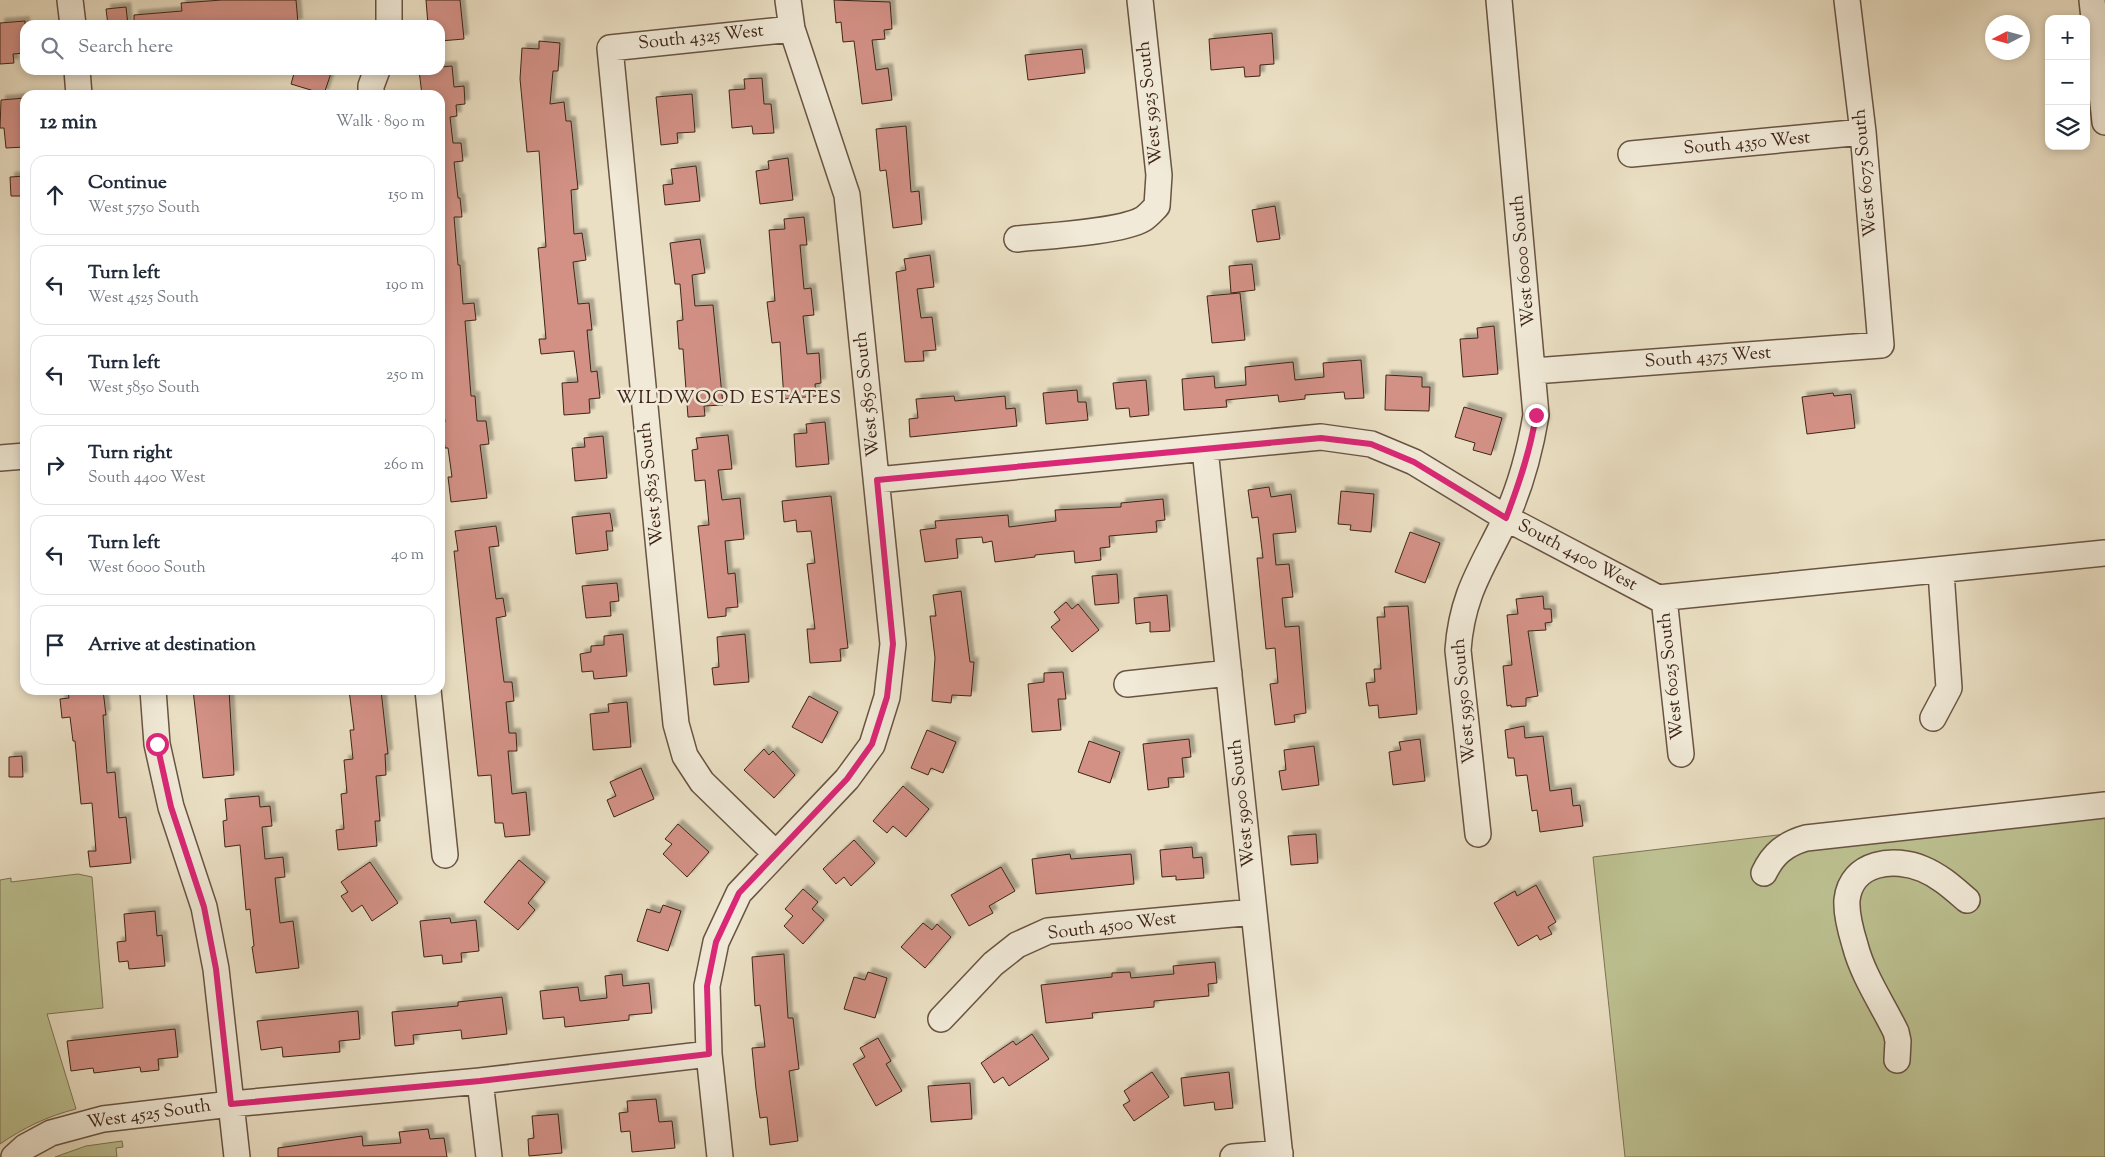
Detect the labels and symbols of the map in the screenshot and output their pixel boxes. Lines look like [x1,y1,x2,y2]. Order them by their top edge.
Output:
north arrow [1985,15,2030,60]
street label: South 4325 West [637,18,765,58]
street label: West 5925 South [1132,39,1170,166]
street label: West 6075 South [1847,107,1885,238]
street label: South 4350 West [1682,126,1812,162]
street label: West 6000 South [1505,193,1543,328]
street label: West 5850 South [848,330,888,458]
street label: South 4375 West [1644,341,1772,375]
district label: WILDWOOD ESTATES [616,385,842,412]
route end [1525,404,1548,427]
street label: West 5825 South [633,420,671,547]
street label: South 4400 West [1513,513,1641,599]
street label: West 6025 South [1652,611,1692,741]
street label: West 5950 South [1447,637,1483,765]
route start [146,733,169,756]
street label: West 5900 South [1223,737,1263,869]
street label: South 4500 West [1046,906,1178,948]
street label: West 4525 South [85,1093,213,1137]

